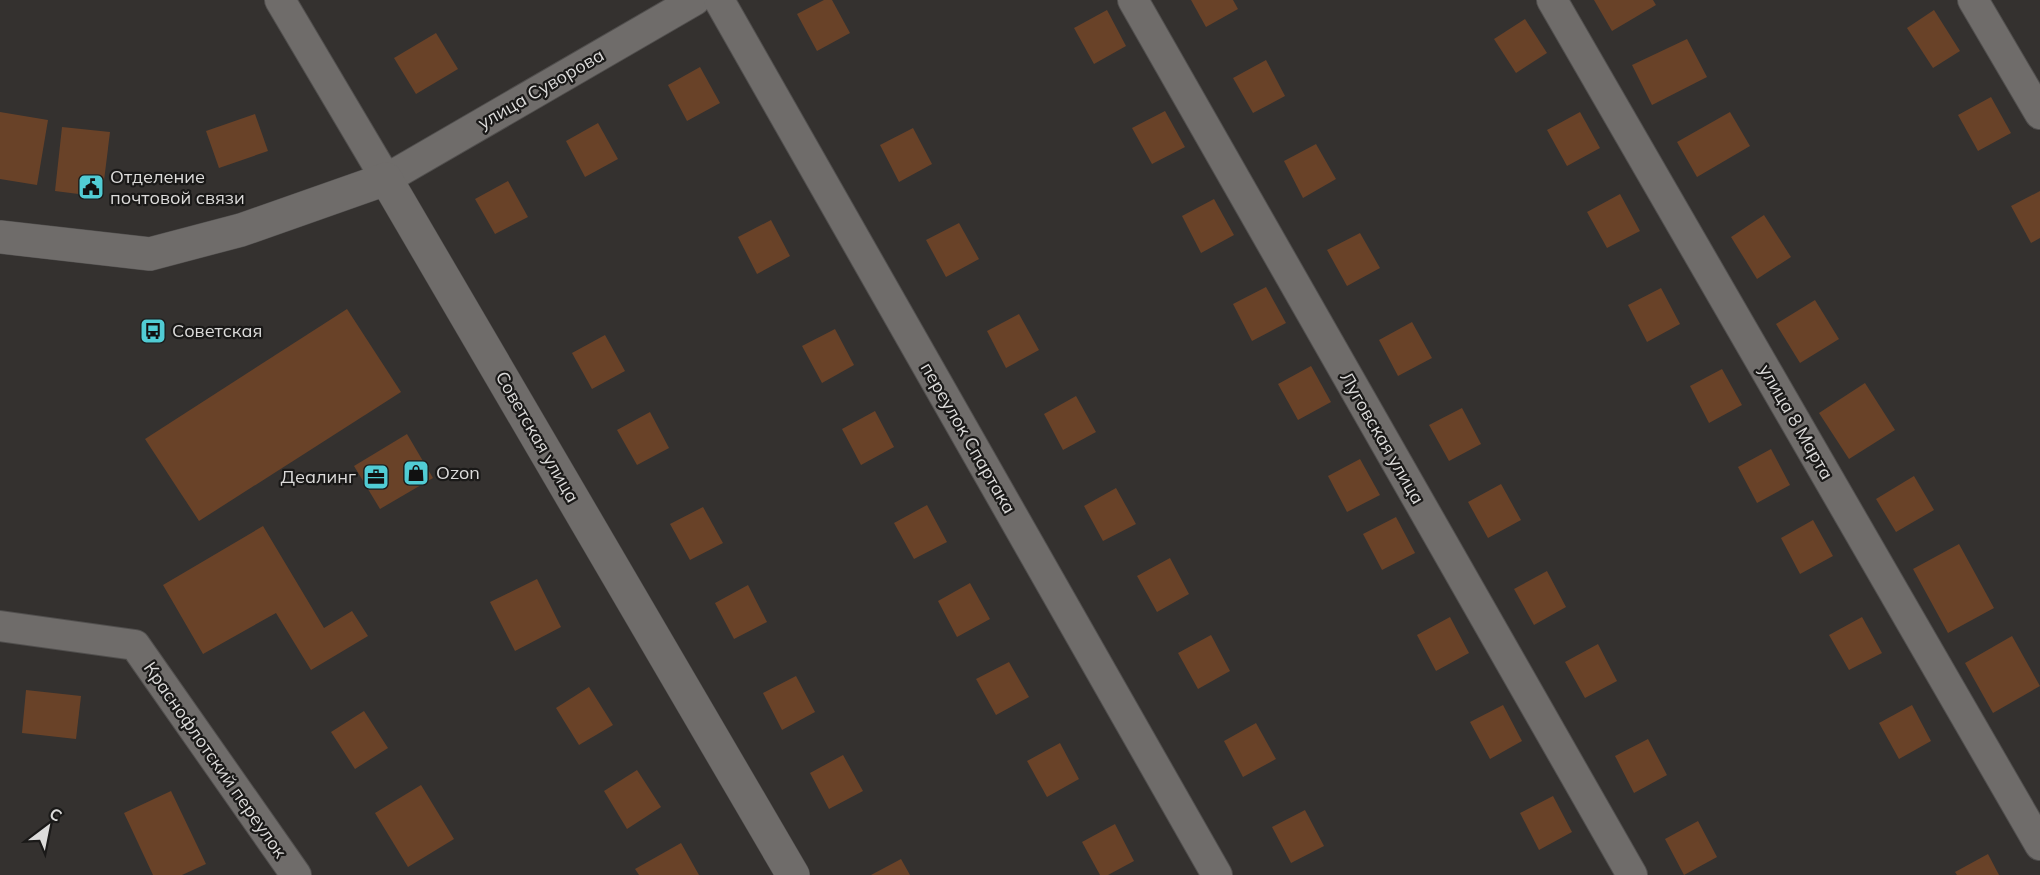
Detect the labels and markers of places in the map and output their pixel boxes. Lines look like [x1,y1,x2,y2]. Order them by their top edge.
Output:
place label: Отделение почтовой связи [110,165,245,209]
public building icon: Отделение почтовой связи [76,172,106,202]
bus stop icon: Советская [138,316,168,346]
place label: Советская [172,319,262,342]
shop icon: Ozon [401,458,431,488]
place label: Ozon [436,461,480,484]
office icon: Деалинг [361,462,391,492]
place label: Деалинг [281,465,356,488]

